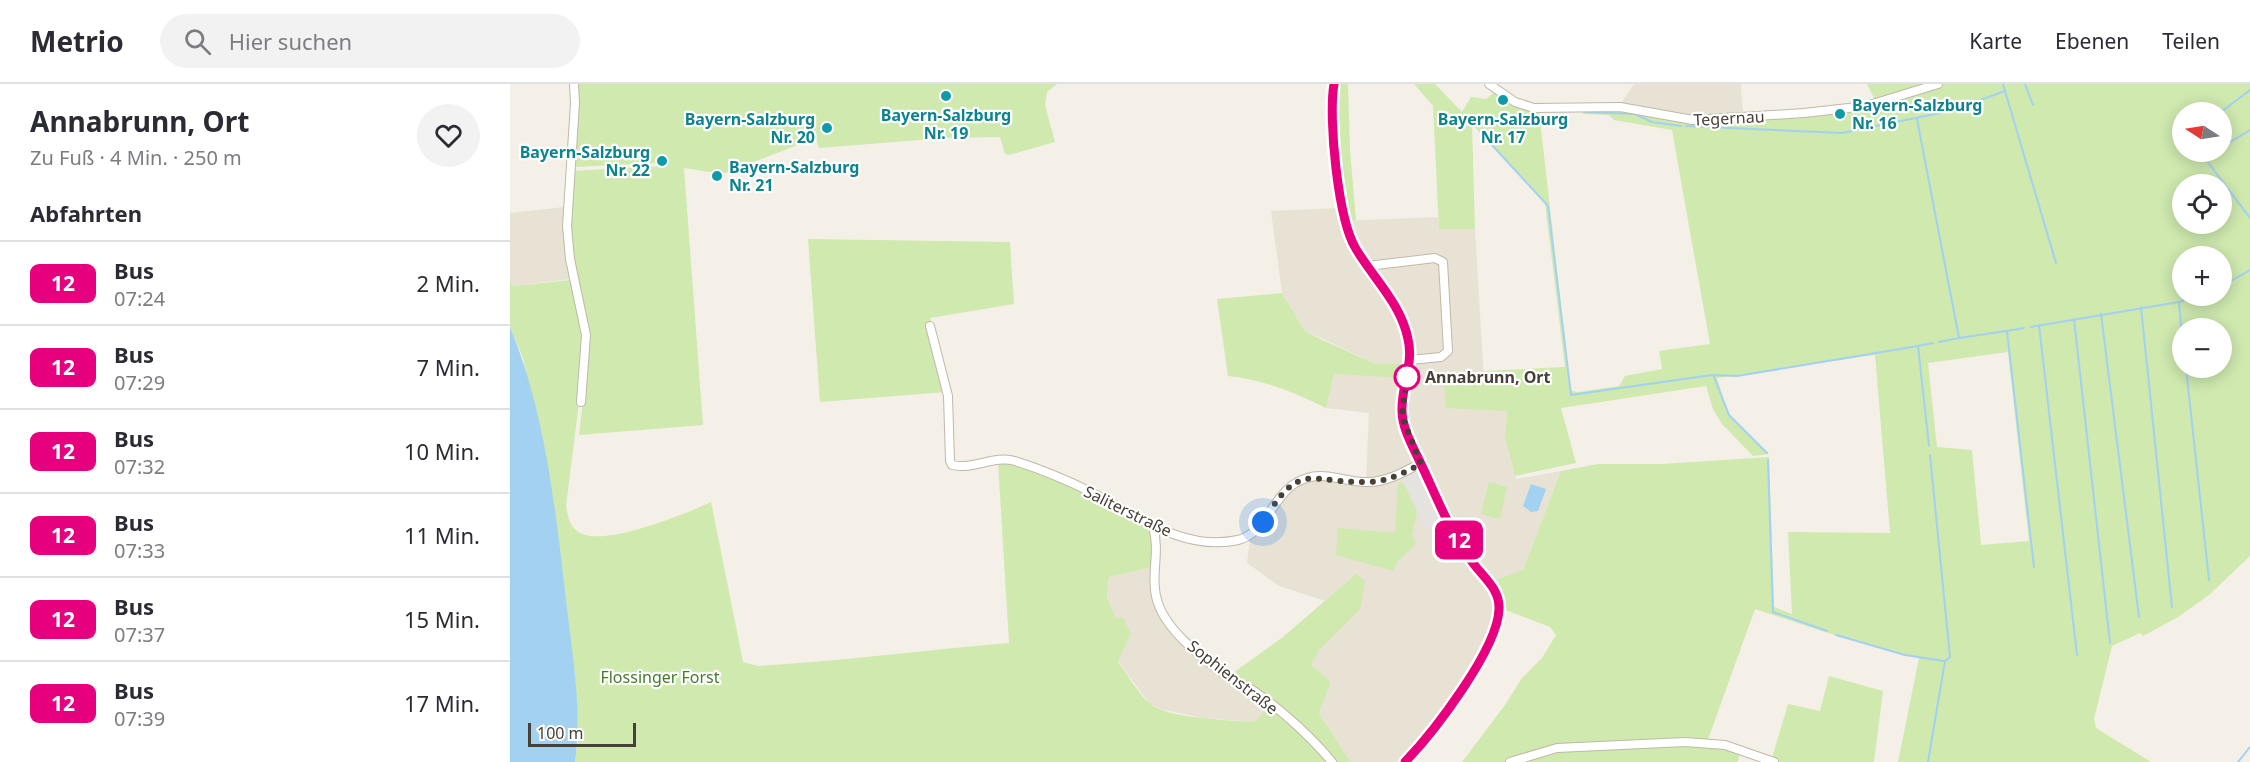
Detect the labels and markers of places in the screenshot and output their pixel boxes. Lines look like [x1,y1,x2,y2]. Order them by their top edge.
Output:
marker: Bayern-Salzburg Nr. 19 [939,89,953,103]
marker: Bayern-Salzburg Nr. 17 [1496,93,1510,107]
place label: Bayern-Salzburg Nr. 16 [1852,94,1982,134]
place label: Bayern-Salzburg Nr. 19 [881,104,1011,144]
marker: Bayern-Salzburg Nr. 16 [1833,107,1847,121]
place label: Bayern-Salzburg Nr. 20 [685,108,815,148]
place label: Bayern-Salzburg Nr. 17 [1438,108,1568,148]
marker: Bayern-Salzburg Nr. 20 [820,121,834,135]
place label: Bayern-Salzburg Nr. 22 [520,141,650,181]
marker: Bayern-Salzburg Nr. 22 [655,154,669,168]
place label: Bayern-Salzburg Nr. 21 [729,156,859,196]
marker: Bayern-Salzburg Nr. 21 [710,169,724,183]
marker: Annabrunn, Ort [1394,364,1420,390]
place label: Annabrunn, Ort [1425,366,1550,388]

